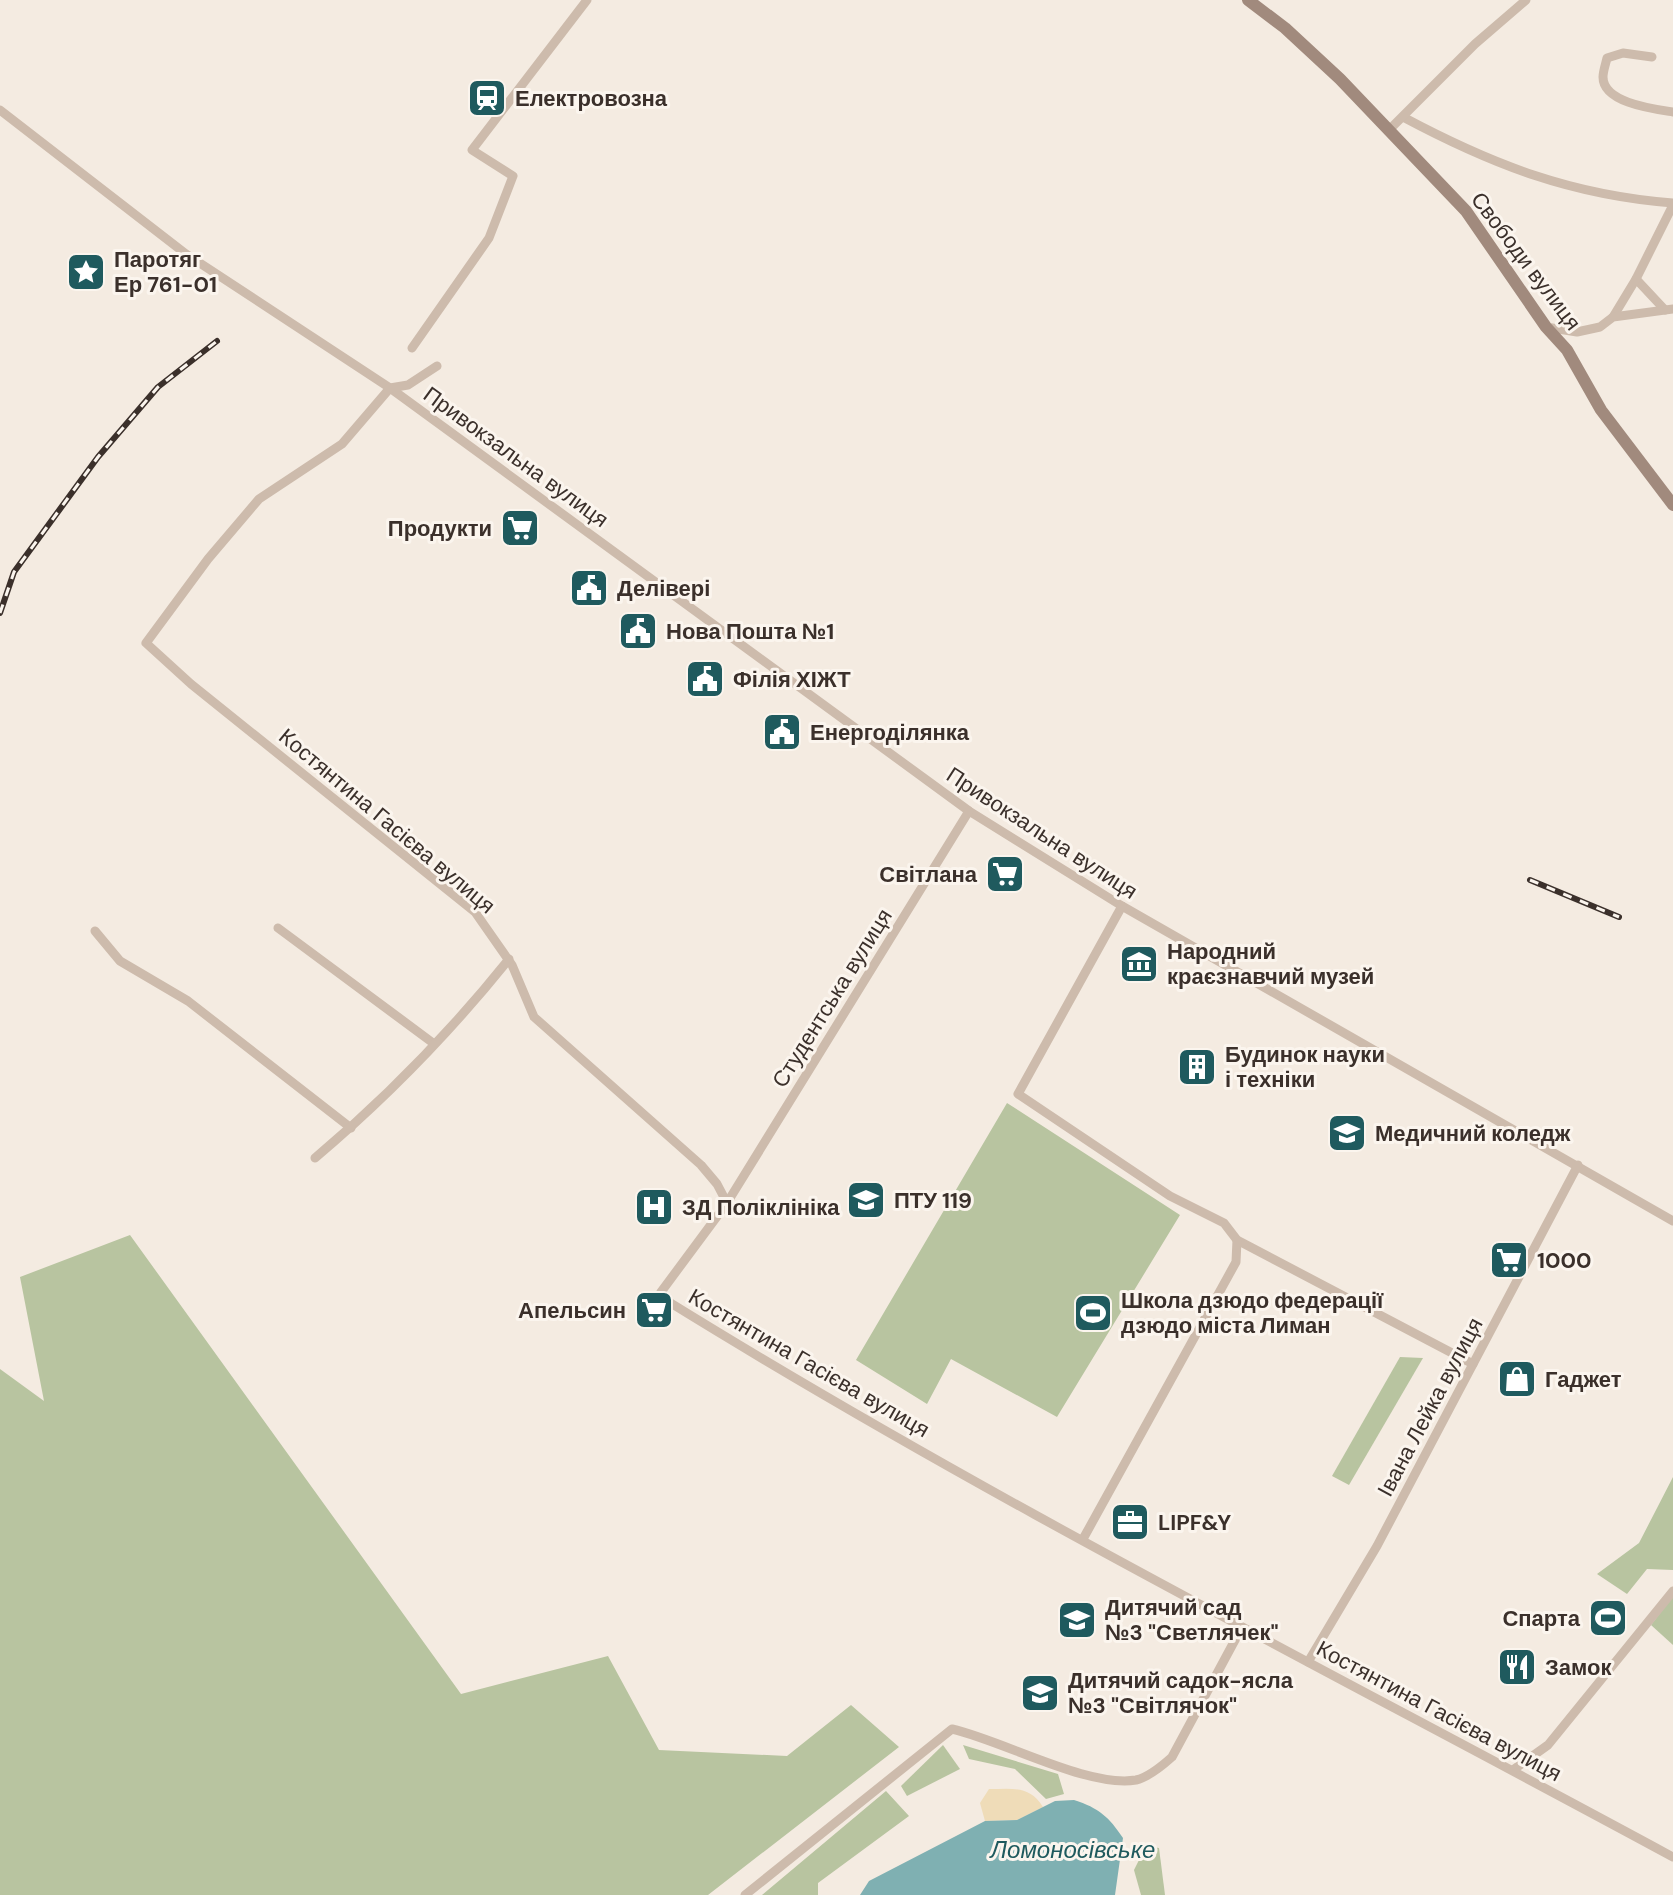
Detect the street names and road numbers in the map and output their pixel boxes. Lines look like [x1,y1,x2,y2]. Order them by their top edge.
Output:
street label: Свободи вулиця [1464,186,1588,336]
street label: Привокзальна вулиця [418,380,614,534]
street label: Костянтина Гасієва вулиця [273,722,501,920]
street label: Привокзальна вулиця [941,760,1143,906]
street label: Студентська вулиця [765,903,899,1093]
street label: Костянтина Гасієва вулиця [683,1282,935,1444]
street label: Івана Лейка вулиця [1371,1313,1489,1501]
street label: Костянтина Гасієва вулиця [1311,1634,1567,1788]

